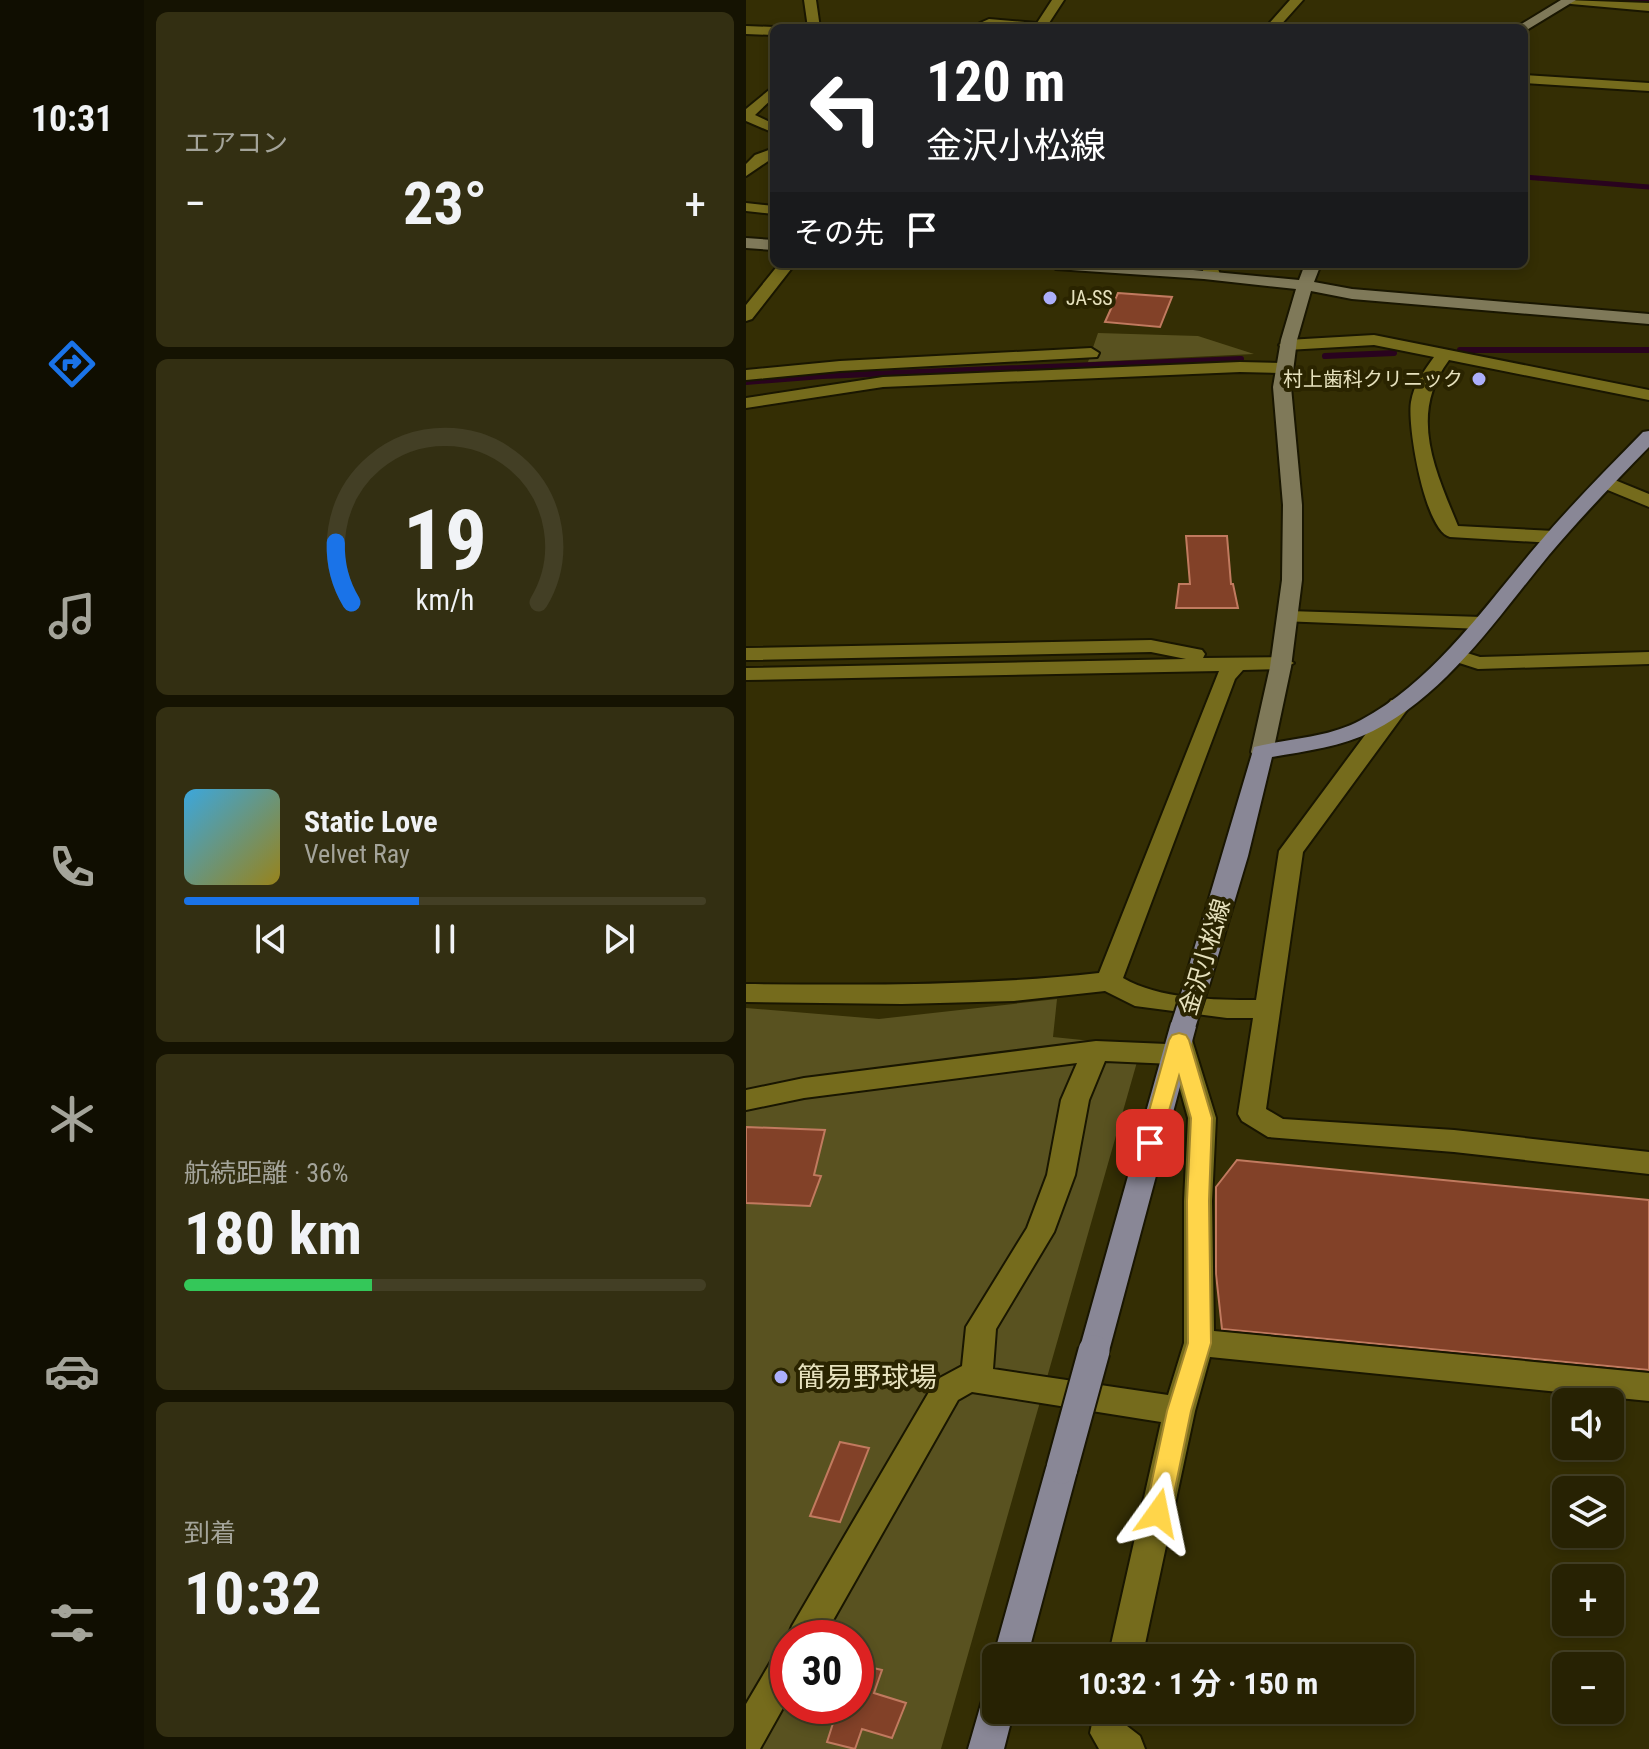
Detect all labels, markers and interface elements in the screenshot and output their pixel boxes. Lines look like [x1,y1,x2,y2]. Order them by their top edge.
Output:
text: 120 m [926,49,1065,115]
icon: left [794,56,898,160]
text: 10:31 [31,98,113,140]
text: 金沢小松線 [926,125,1106,167]
text: エアコン [184,128,288,158]
text: 23° [403,168,487,239]
text: − [184,178,206,230]
text: + [684,178,706,230]
icon: arrive [900,208,944,252]
text: その先 [794,215,884,250]
place label: JA-SS [1066,286,1113,310]
marker: JA-SS [1041,289,1059,307]
icon: directions [44,336,100,392]
place label: 村上歯科クリニック [1283,367,1463,391]
marker: 村上歯科クリニック [1470,370,1488,388]
text: 19 [403,492,487,589]
text: km/h [416,583,474,617]
icon: music [44,588,100,644]
text: Static Love [304,804,438,839]
icon: phone [44,839,100,895]
text: Velvet Ray [304,839,410,869]
street label: 金沢小松線 [1174,896,1236,1018]
icon: previous [249,917,293,961]
icon: pause [423,917,467,961]
icon: next [597,917,641,961]
icon: climate [44,1091,100,1147]
pin [1116,1109,1184,1177]
icon: arrive [1128,1121,1172,1165]
text: 航続距離 · 36% [184,1158,348,1188]
text: 180 km [184,1198,362,1269]
icon: car [44,1343,100,1399]
place label: 簡易野球場 [797,1361,937,1394]
marker: 簡易野球場 [772,1368,790,1386]
map controls [1552,1388,1624,1724]
button: sound [1552,1388,1624,1460]
position arrow [1116,1471,1200,1555]
button: layers [1552,1476,1624,1548]
text: 到着 [184,1518,236,1548]
text: 10:32 [184,1558,322,1629]
button: + [1552,1564,1624,1636]
icon: filters [44,1595,100,1651]
speed limit sign: 30 [770,1620,874,1724]
button: − [1552,1652,1624,1724]
text: 10:32 · 1 分 · 150 m [1078,1666,1318,1701]

